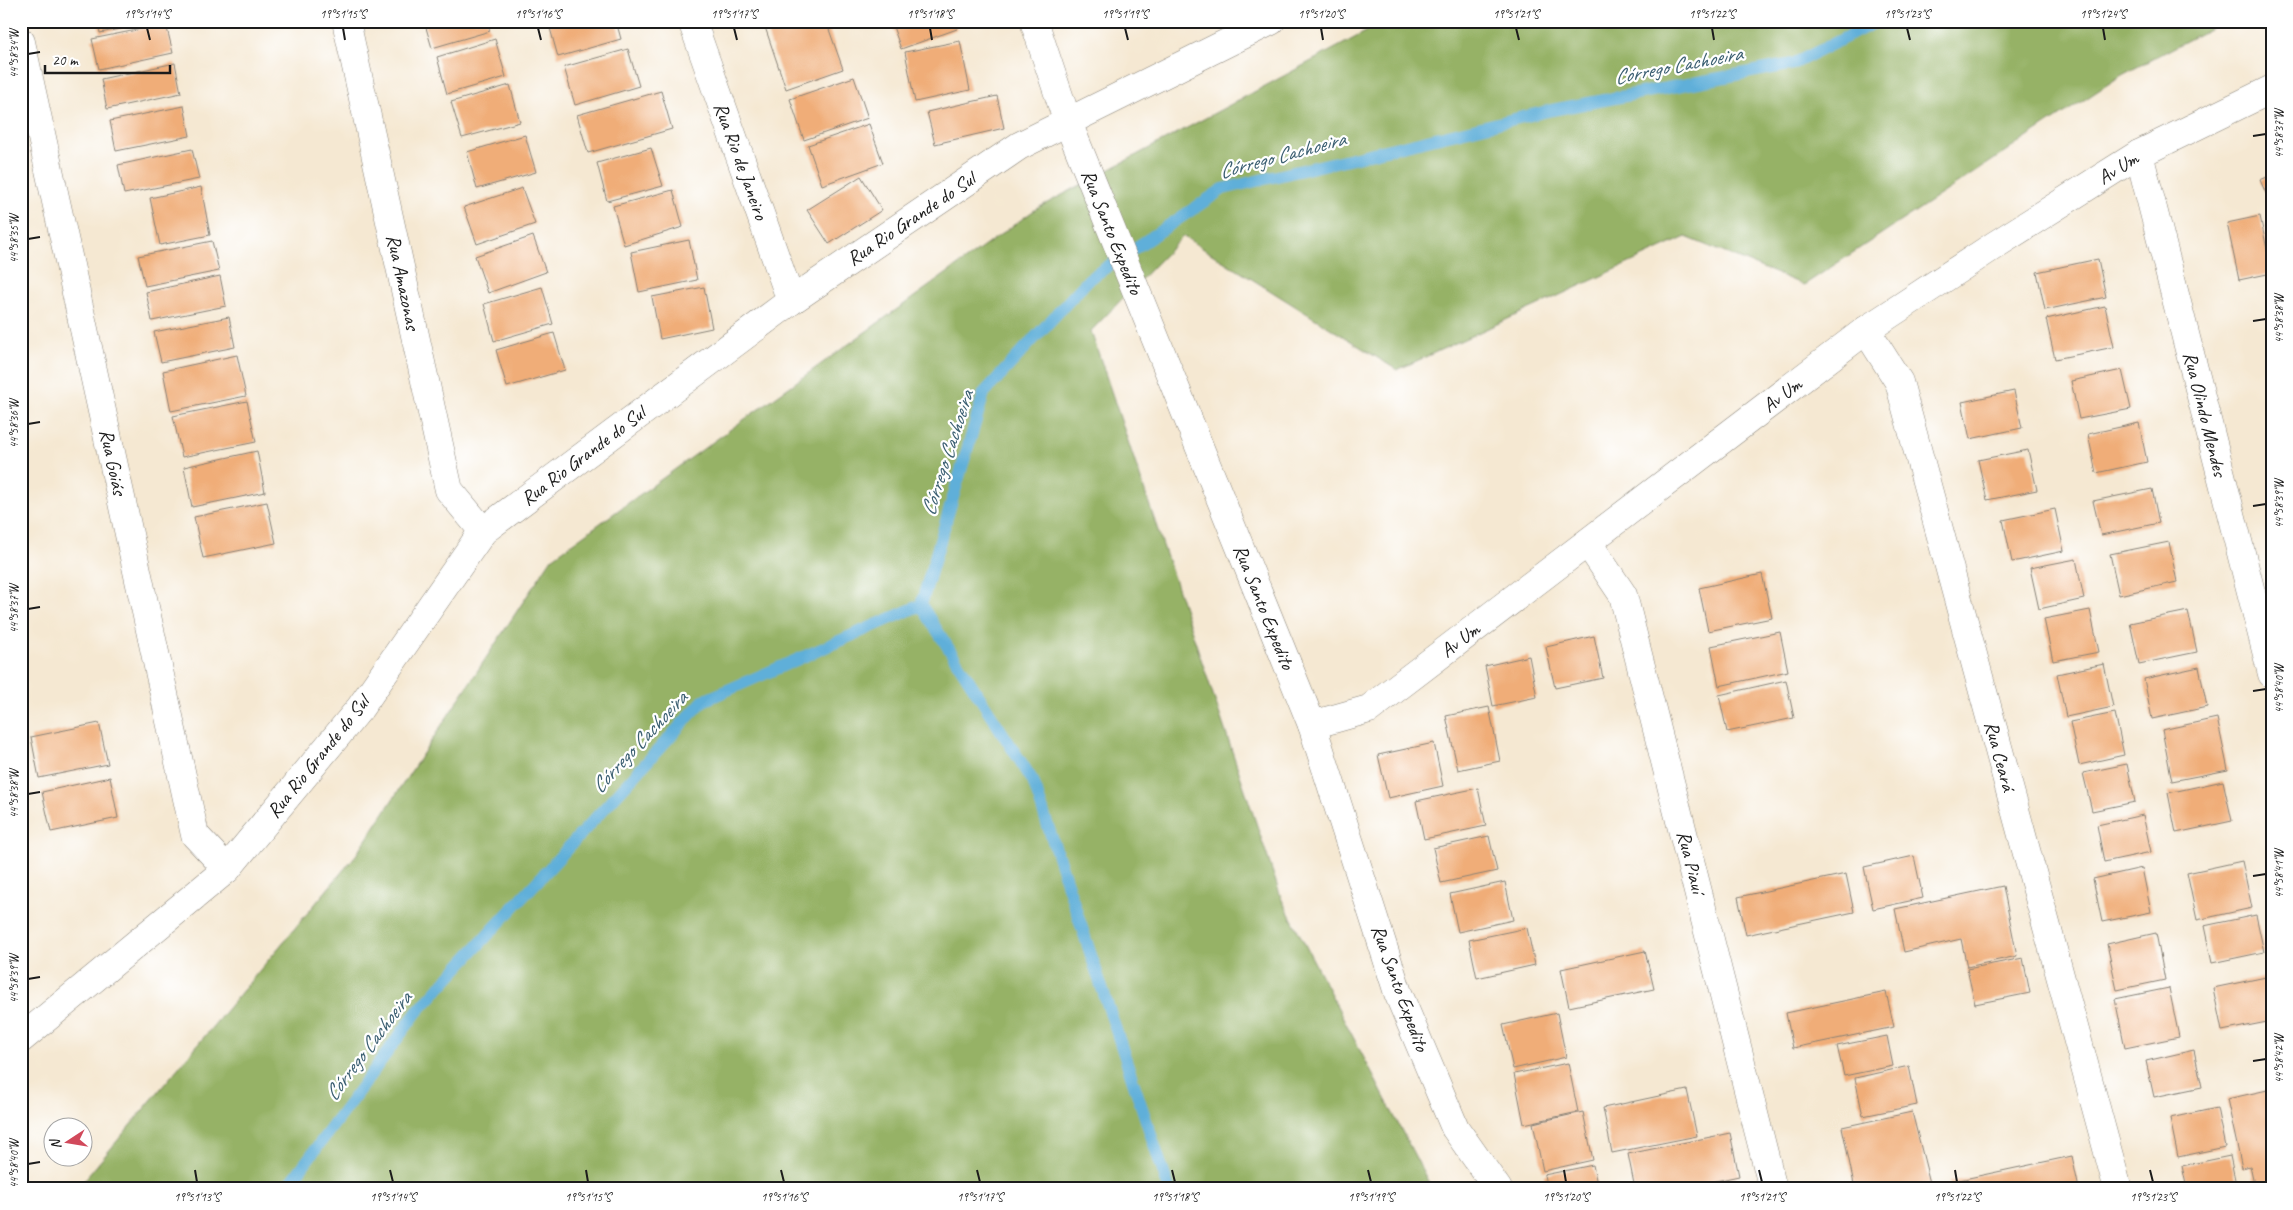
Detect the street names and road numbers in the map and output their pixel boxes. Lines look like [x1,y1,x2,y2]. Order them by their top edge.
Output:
street label: Rua Rio de Janeiro [708,99,774,224]
street label: Av Um [2093,145,2144,190]
street label: Rua Rio Grande do Sul [842,165,983,271]
street label: Rua Santo Expedito [1076,166,1149,299]
street label: Rua Amazonas [381,232,426,334]
street label: Rua Olindo Mendes [2177,349,2233,481]
street label: Av Um [1757,371,1808,418]
street label: Rua Rio Grande do Sul [516,399,653,511]
street label: Rua Goiás [94,427,133,499]
street label: Rua Santo Expedito [1228,541,1301,674]
street label: Av Um [1435,616,1486,663]
street label: Rua Rio Grande do Sul [261,688,377,823]
street label: Rua Ceará [1979,718,2022,796]
street label: Rua Piauí [1671,828,1712,900]
street label: Rua Santo Expedito [1366,921,1435,1055]

